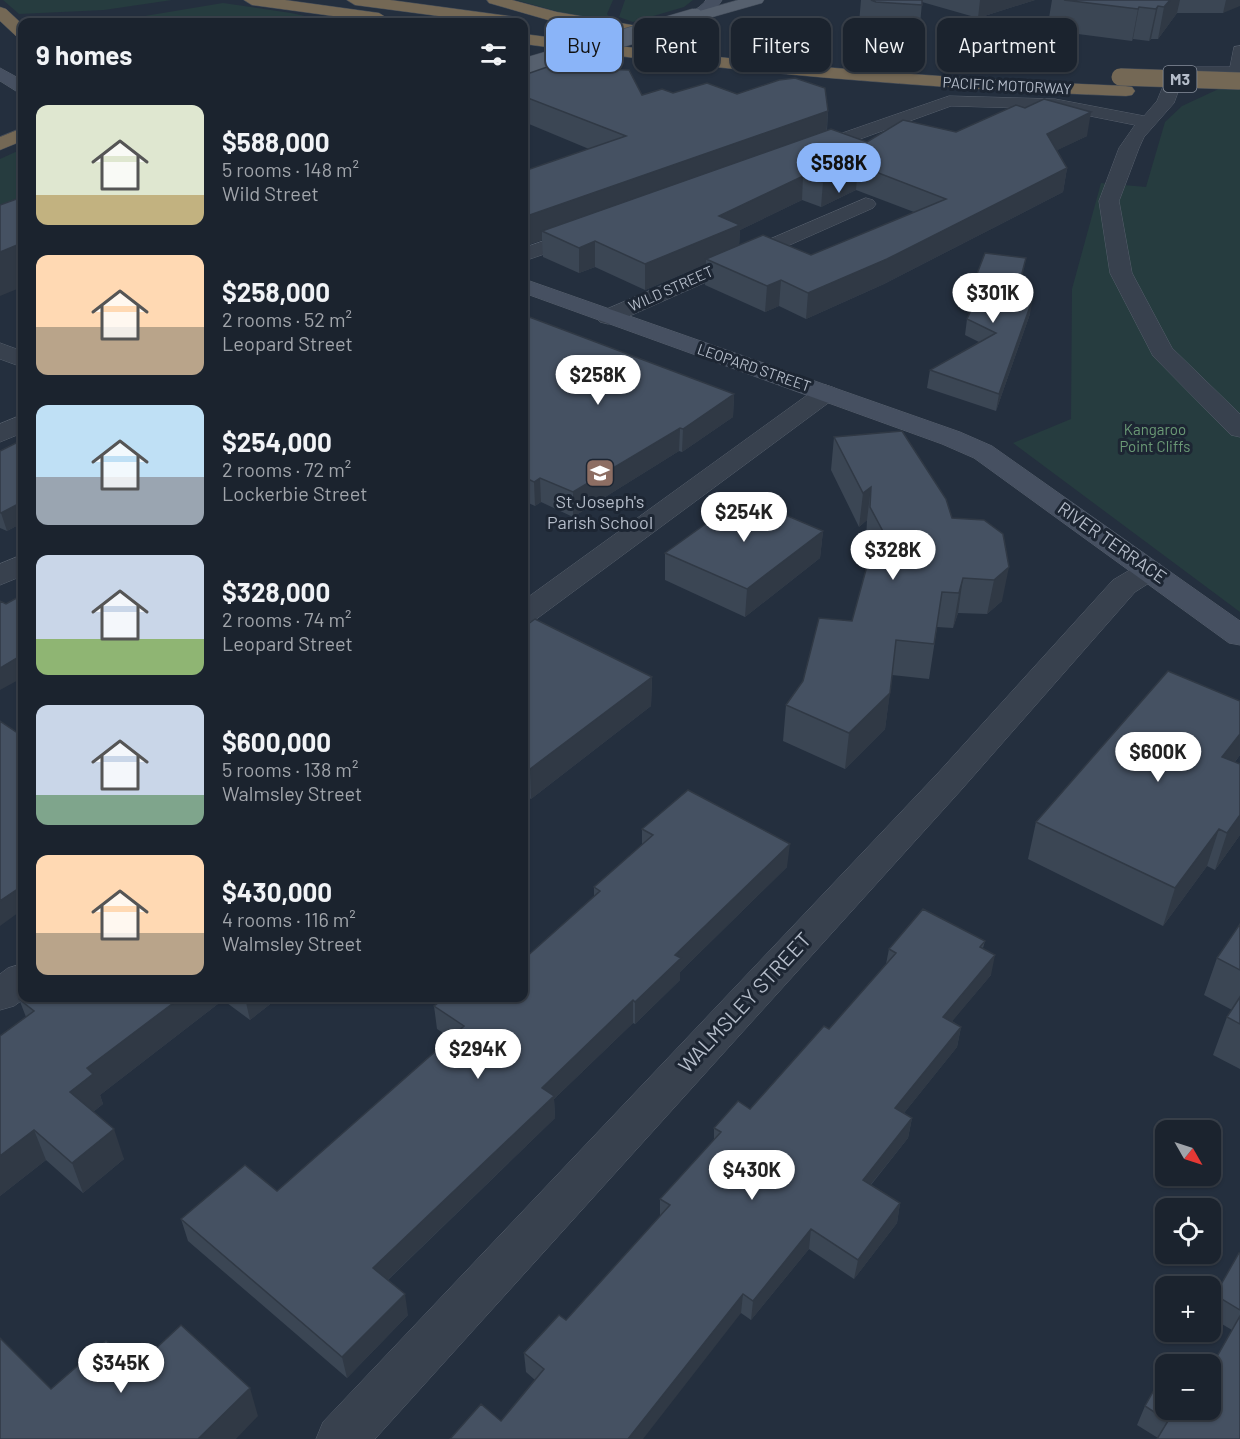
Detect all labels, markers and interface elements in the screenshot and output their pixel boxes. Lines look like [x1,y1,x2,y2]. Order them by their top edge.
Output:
chip: Buy [546,18,622,72]
chip: Rent [634,18,719,72]
chip: Filters [731,18,831,72]
chip: New [843,18,925,72]
chip: Apartment [937,18,1077,72]
icon: filters [477,38,510,71]
text: 9 homes [36,39,132,70]
road number: M3 [1164,66,1196,92]
street label: PACIFIC MOTORWAY [942,73,1072,97]
text: $588,000 [222,126,330,157]
icon: home [84,129,156,201]
pin: $588K [797,143,881,194]
text: $588K [811,150,867,174]
text: 5 rooms · 148 m² [222,157,359,181]
text: Wild Street [222,181,319,205]
street label: WILD STREET [626,261,716,315]
pin: $301K [951,273,1035,324]
text: $258,000 [222,276,330,307]
icon: home [84,279,156,351]
text: $301K [966,280,1020,304]
text: 2 rooms · 52 m² [222,307,352,331]
text: Leopard Street [222,331,353,355]
street label: LEOPARD STREET [695,339,813,395]
pin: $258K [556,355,640,406]
text: $258K [570,362,626,386]
park label: Kangaroo Point Cliffs [1119,420,1191,455]
text: $254,000 [222,426,332,457]
icon: home [84,429,156,501]
text: 2 rooms · 72 m² [222,457,351,481]
school or university icon: St Joseph's Parish School [584,457,616,489]
text: Lockerbie Street [222,481,368,505]
place label: St Joseph's Parish School [547,490,653,533]
pin: $254K [702,492,786,543]
street label: RIVER TERRACE [1054,496,1171,588]
text: $254K [715,499,773,523]
pin: $328K [851,530,935,581]
text: $328K [865,537,921,561]
text: $328,000 [222,576,330,607]
icon: home [84,579,156,651]
text: 2 rooms · 74 m² [222,607,352,631]
text: Leopard Street [222,631,353,655]
text: $600,000 [222,726,331,757]
icon: home [84,729,156,801]
pin: $600K [1116,732,1200,783]
text: $600K [1129,739,1187,763]
text: 5 rooms · 138 m² [222,757,358,781]
text: Walmsley Street [222,781,362,805]
text: $430,000 [222,876,332,907]
icon: home [84,879,156,951]
text: 4 rooms · 116 m² [222,907,356,931]
street label: WALMSLEY STREET [672,926,816,1077]
text: Walmsley Street [222,931,362,955]
pin: $294K [436,1029,520,1080]
text: $294K [449,1036,507,1060]
north arrow [1155,1120,1221,1186]
map controls [1155,1120,1221,1420]
pin: $430K [710,1150,794,1201]
text: $430K [723,1157,781,1181]
button: locate [1155,1198,1221,1264]
button: + [1155,1276,1221,1342]
pin: $345K [79,1343,163,1394]
text: $345K [92,1350,150,1374]
button: − [1155,1354,1221,1420]

